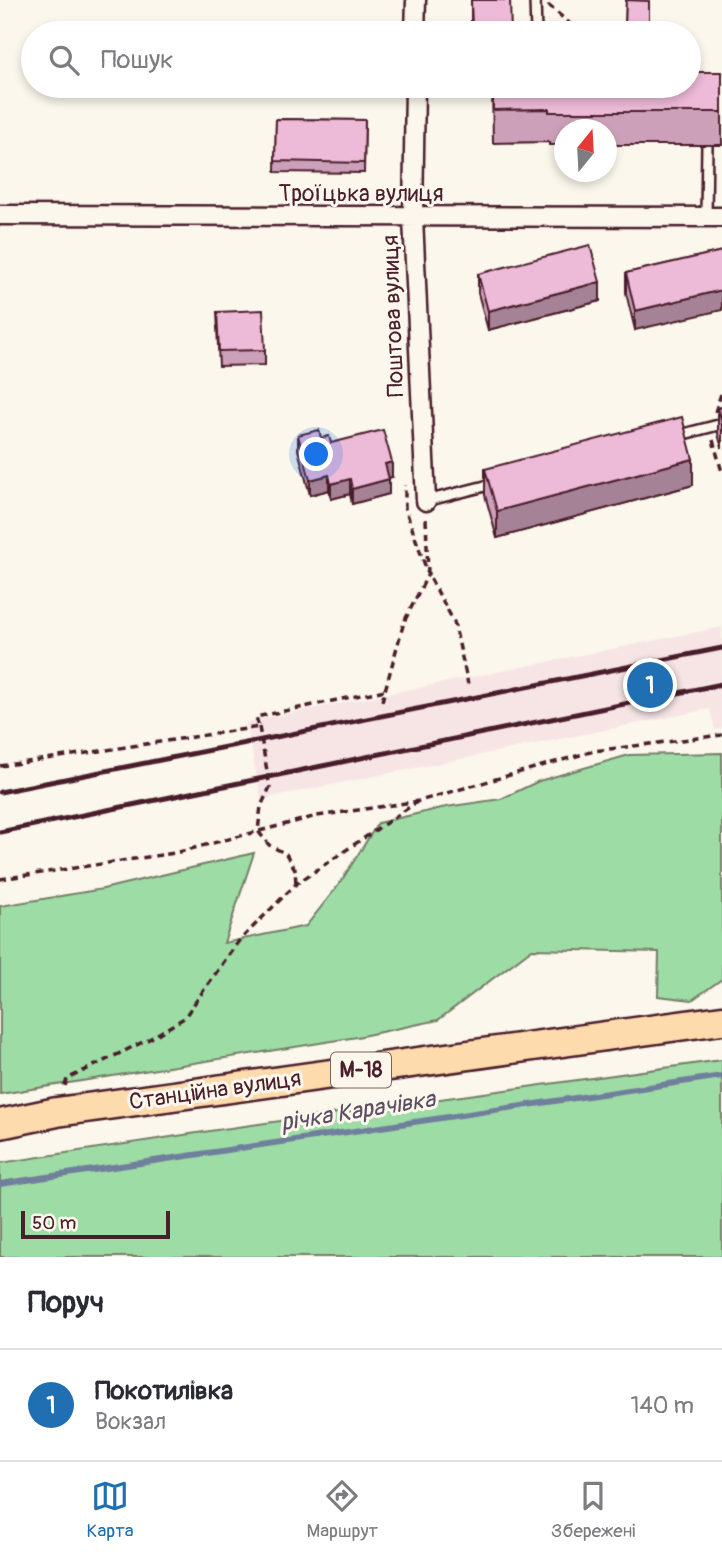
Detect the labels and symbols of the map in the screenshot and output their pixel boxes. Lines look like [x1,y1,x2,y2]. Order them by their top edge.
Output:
north arrow [554,119,617,182]
street label: Троїцька вулиця [278,179,444,208]
street label: Поштова вулиця [376,235,410,397]
your location [299,437,333,471]
pin: 1 [627,659,673,711]
road number: М-18 [331,1052,391,1088]
street label: Станційна вулиця [127,1064,303,1116]
water label: річка Карачівка [279,1084,439,1137]
scale bar [21,1208,170,1240]

